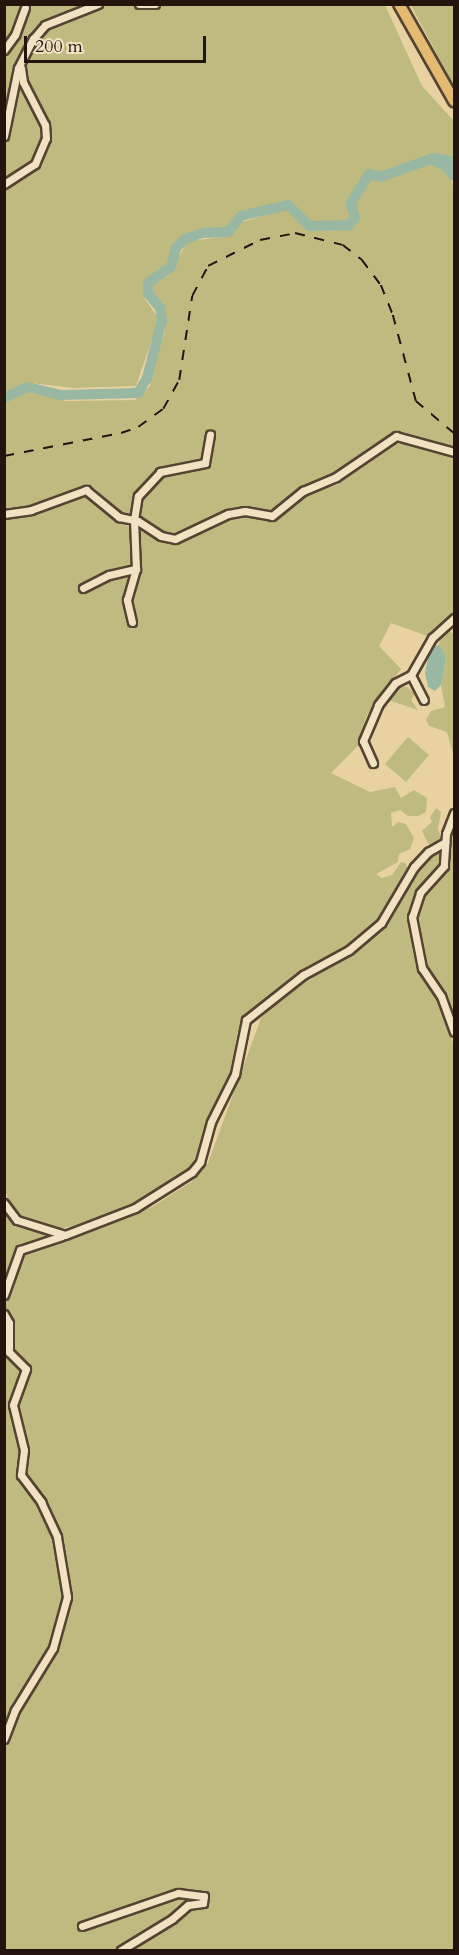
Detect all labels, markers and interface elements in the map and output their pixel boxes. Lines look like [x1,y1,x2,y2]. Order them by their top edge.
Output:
scale bar [27,24,208,62]
text: 200 m [35,34,83,59]

